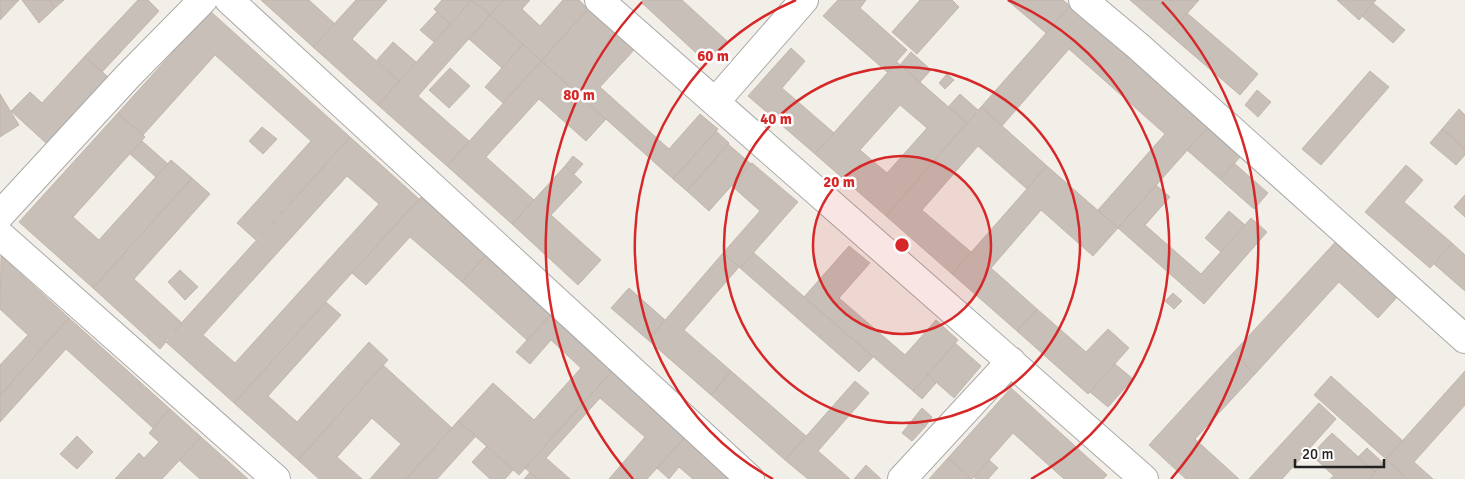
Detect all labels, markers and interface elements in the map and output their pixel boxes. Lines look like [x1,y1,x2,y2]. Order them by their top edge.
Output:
text: 60 m [697,47,729,65]
text: 80 m [563,86,595,104]
text: 40 m [760,110,792,128]
text: 20 m [823,173,855,191]
centre of rings [893,236,911,254]
scale bar [1295,436,1384,468]
text: 20 m [1302,445,1333,463]

